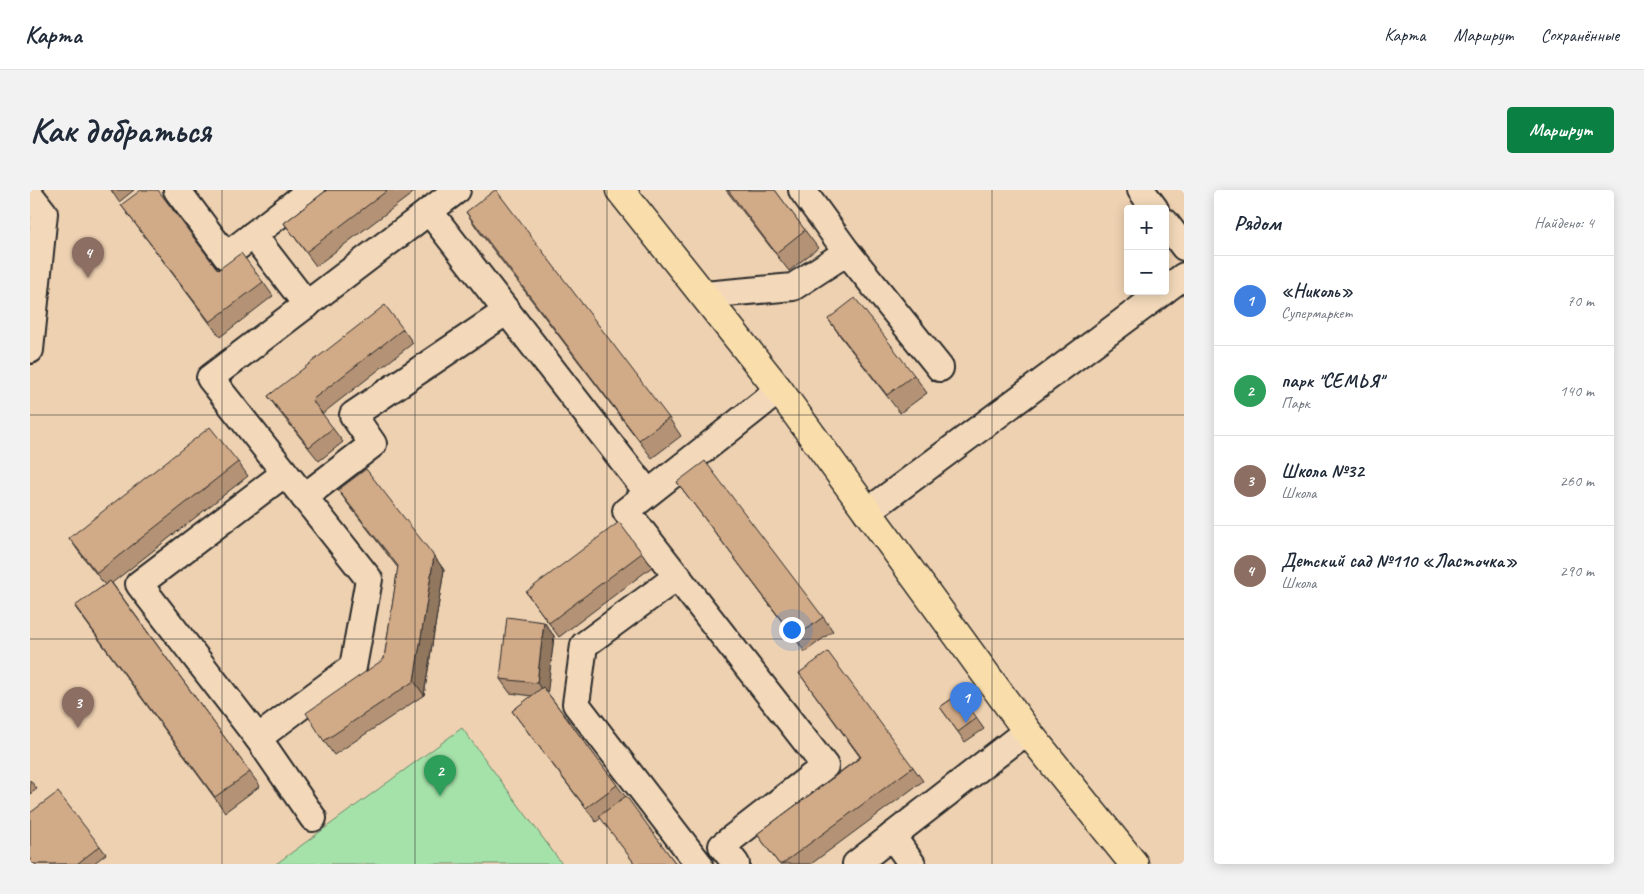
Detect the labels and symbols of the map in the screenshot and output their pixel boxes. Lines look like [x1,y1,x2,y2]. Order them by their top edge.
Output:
pin: 4 [72,237,104,278]
your location [779,617,805,643]
pin: 1 [950,682,982,723]
pin: 3 [62,687,94,728]
pin: 2 [424,755,456,796]

